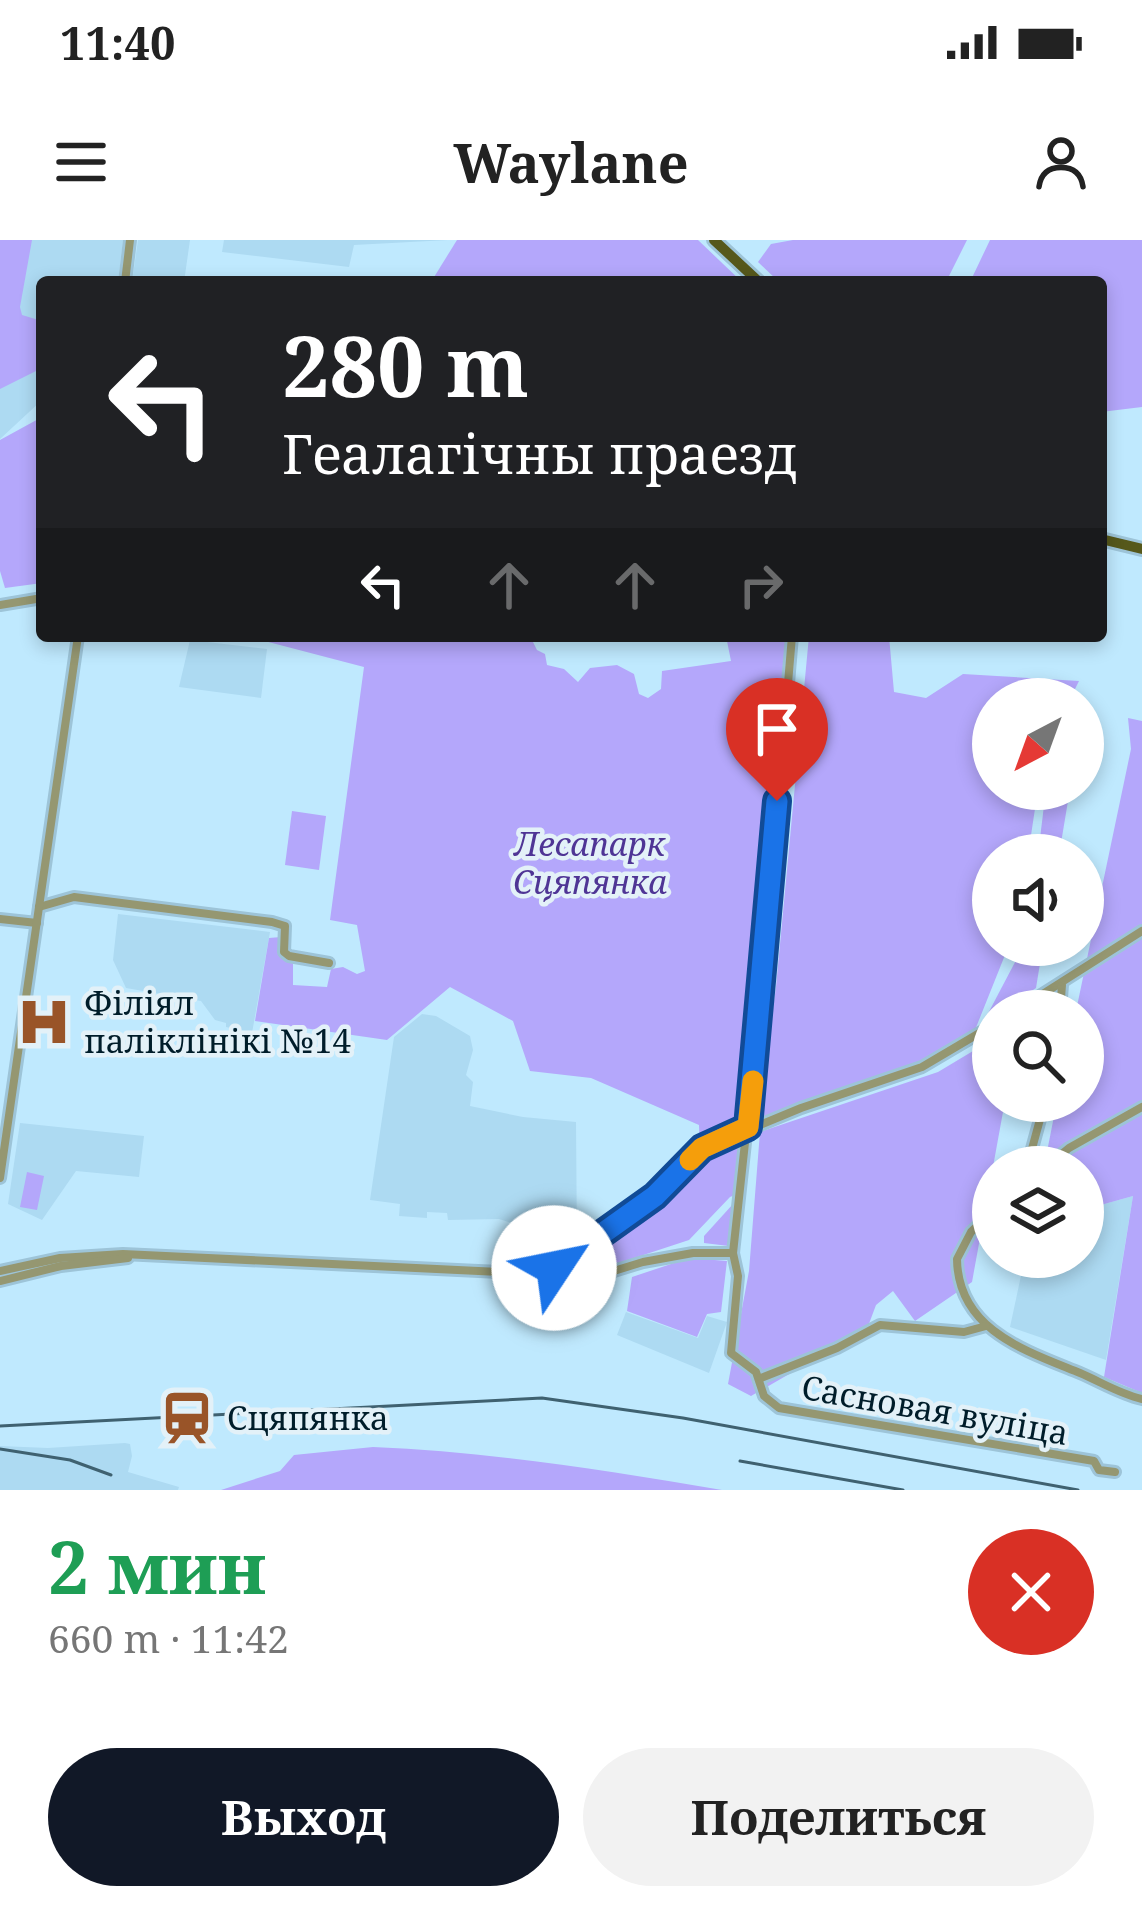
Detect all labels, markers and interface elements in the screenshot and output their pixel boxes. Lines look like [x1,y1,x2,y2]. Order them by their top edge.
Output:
text: 11:40 [60,12,175,73]
text: Waylane [453,125,689,199]
icon: menu [48,129,114,195]
icon: person [1028,129,1094,195]
text: 280 m [282,307,529,422]
icon: left [84,324,240,480]
text: Геалагічны праезд [282,416,797,490]
icon: left [350,552,416,618]
icon: ahead [476,552,542,618]
icon: ahead [602,552,668,618]
icon: right [728,552,794,618]
pin [726,678,828,801]
north arrow [972,678,1104,810]
map controls [972,678,1104,1278]
icon: arrive [744,696,810,762]
park label: Лесапарк Сцяпянка [512,821,668,904]
button: sound [972,834,1104,966]
place label: Філіял паліклінікі №14 [84,980,351,1063]
button: search [972,990,1104,1122]
hospital icon: Філіял паліклінікі №14 [15,993,73,1051]
button: layers [972,1146,1104,1278]
position arrow [491,1205,617,1331]
street label: Сасновая вуліца [798,1364,1072,1455]
station icon: Сцяпянка [158,1389,216,1447]
place label: Сцяпянка [227,1395,389,1440]
text: 2 мин [48,1517,266,1615]
button: close [968,1529,1094,1655]
text: 660 m · 11:42 [48,1611,289,1664]
button: Выход [48,1748,559,1886]
button: Поделиться [583,1748,1094,1886]

